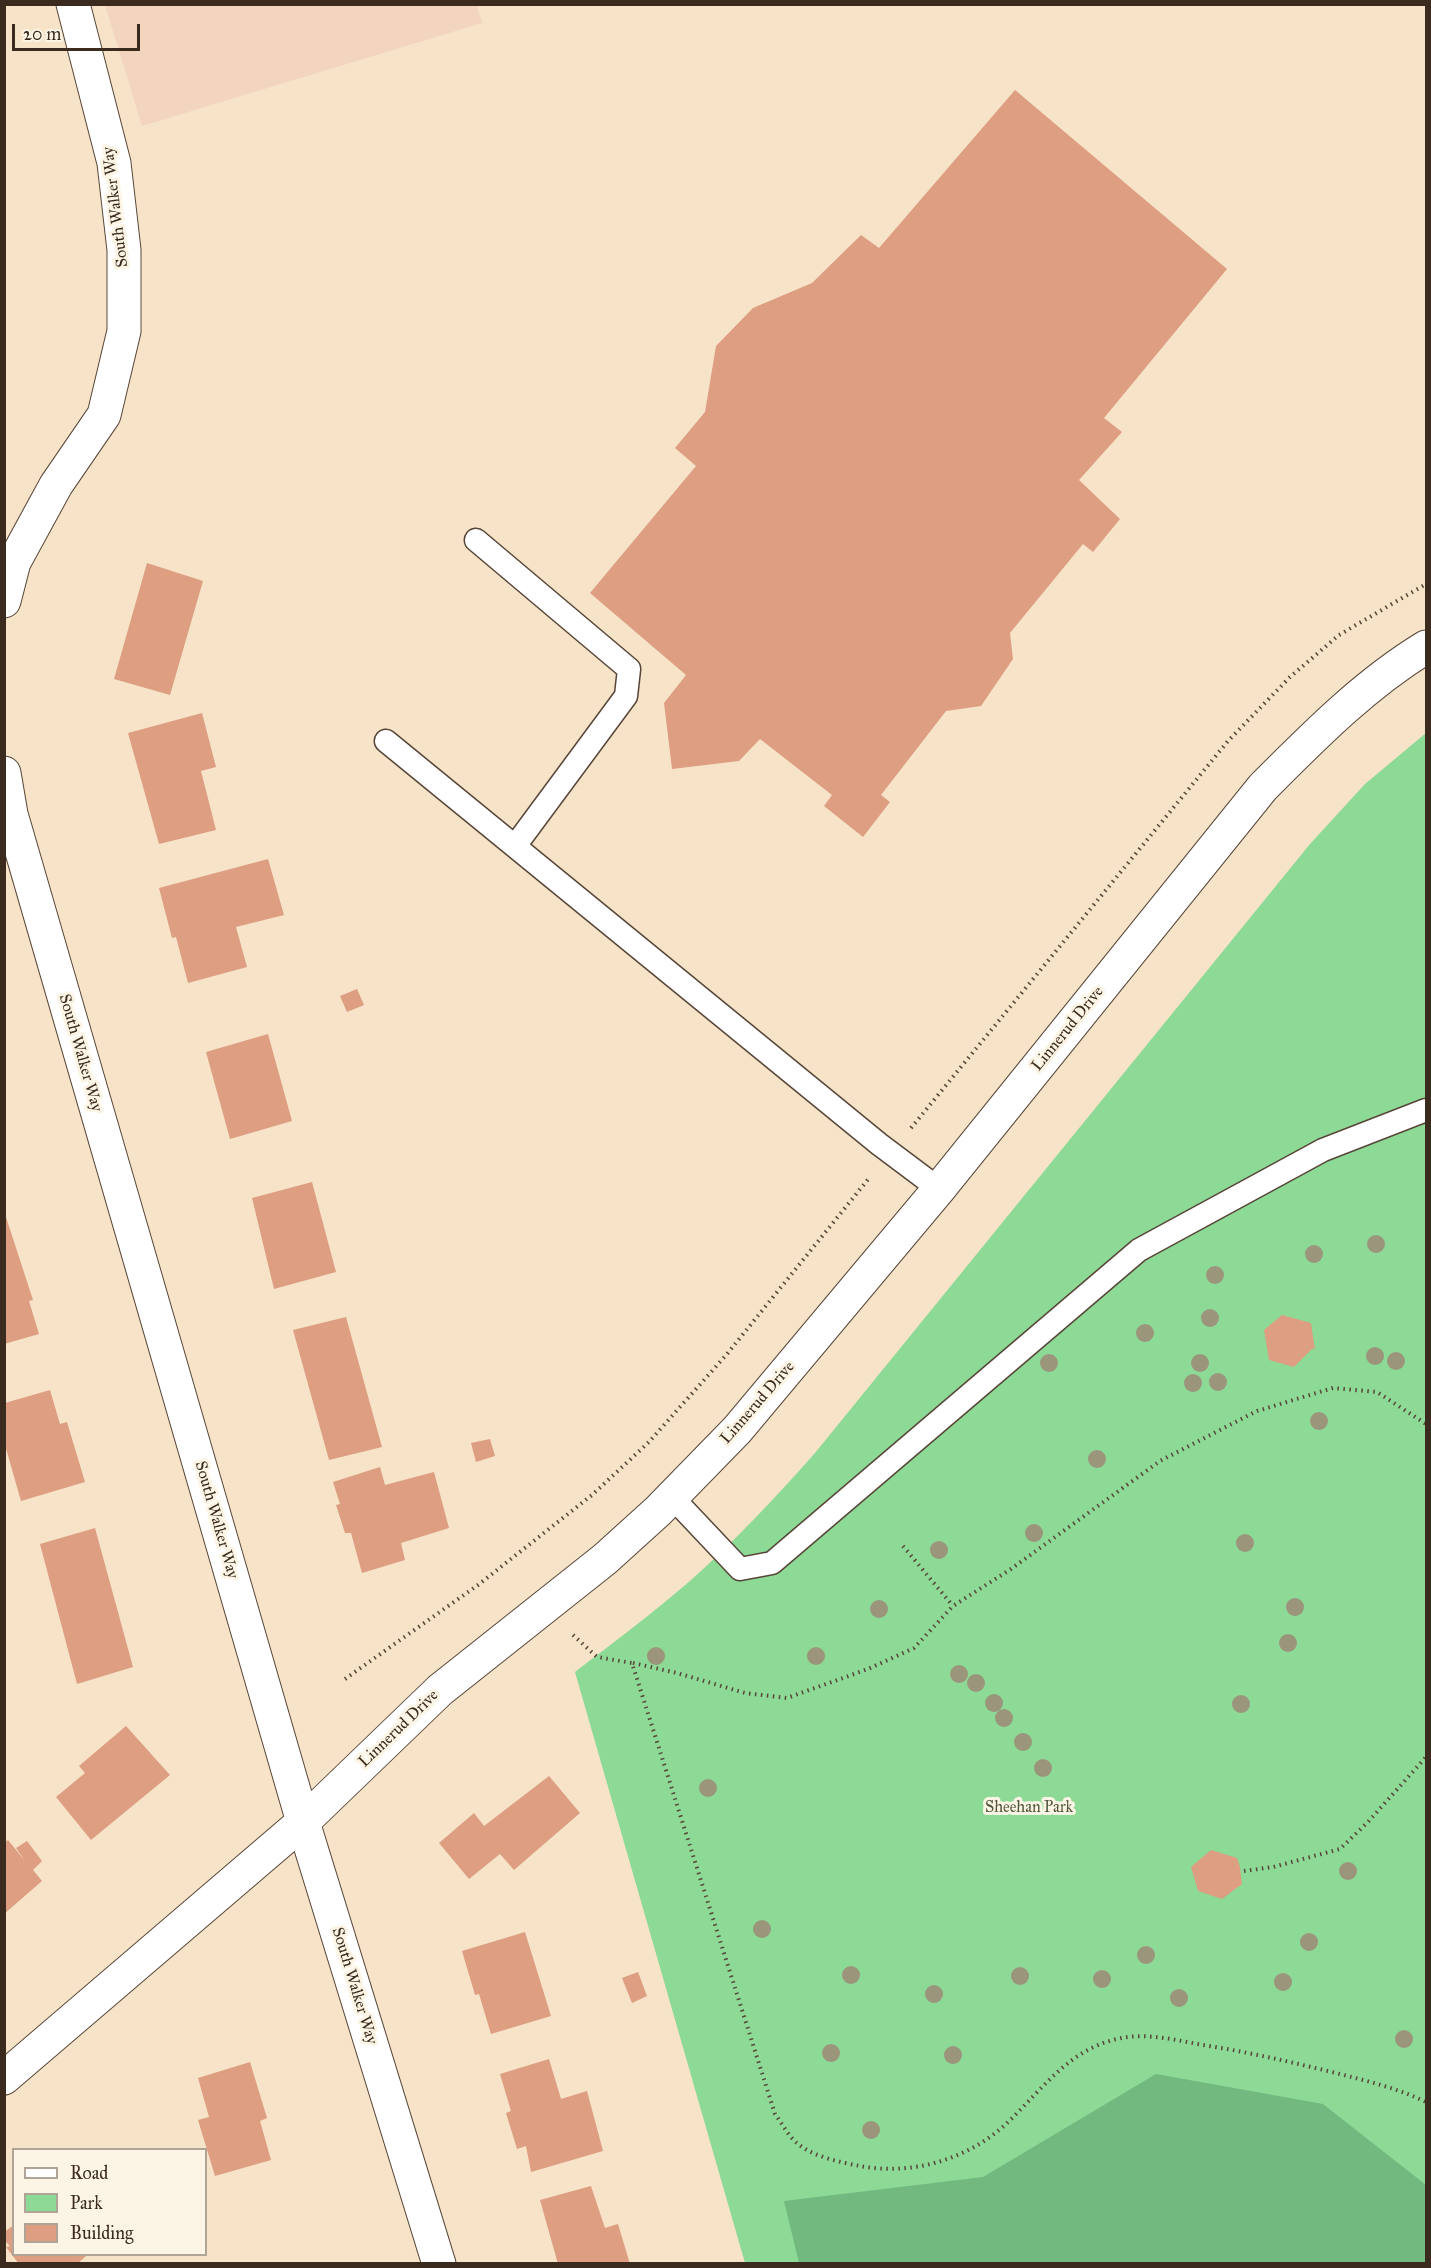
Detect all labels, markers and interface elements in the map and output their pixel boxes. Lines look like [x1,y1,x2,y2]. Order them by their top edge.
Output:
scale bar [15,12,142,50]
text: 20 m [23,23,61,45]
street label: South Walker Way [99,146,133,268]
street label: Linnerud Drive [1028,983,1108,1075]
street label: South Walker Way [54,992,106,1114]
street label: Linnerud Drive [717,1358,799,1448]
street label: South Walker Way [190,1459,242,1581]
street label: Linnerud Drive [355,1686,443,1772]
park label: Sheehan Park [985,1798,1073,1818]
street label: South Walker Way [327,1925,381,2047]
legend [12,2148,207,2256]
text: Road [70,2162,108,2184]
text: Park [70,2192,103,2214]
text: Building [70,2222,133,2244]

